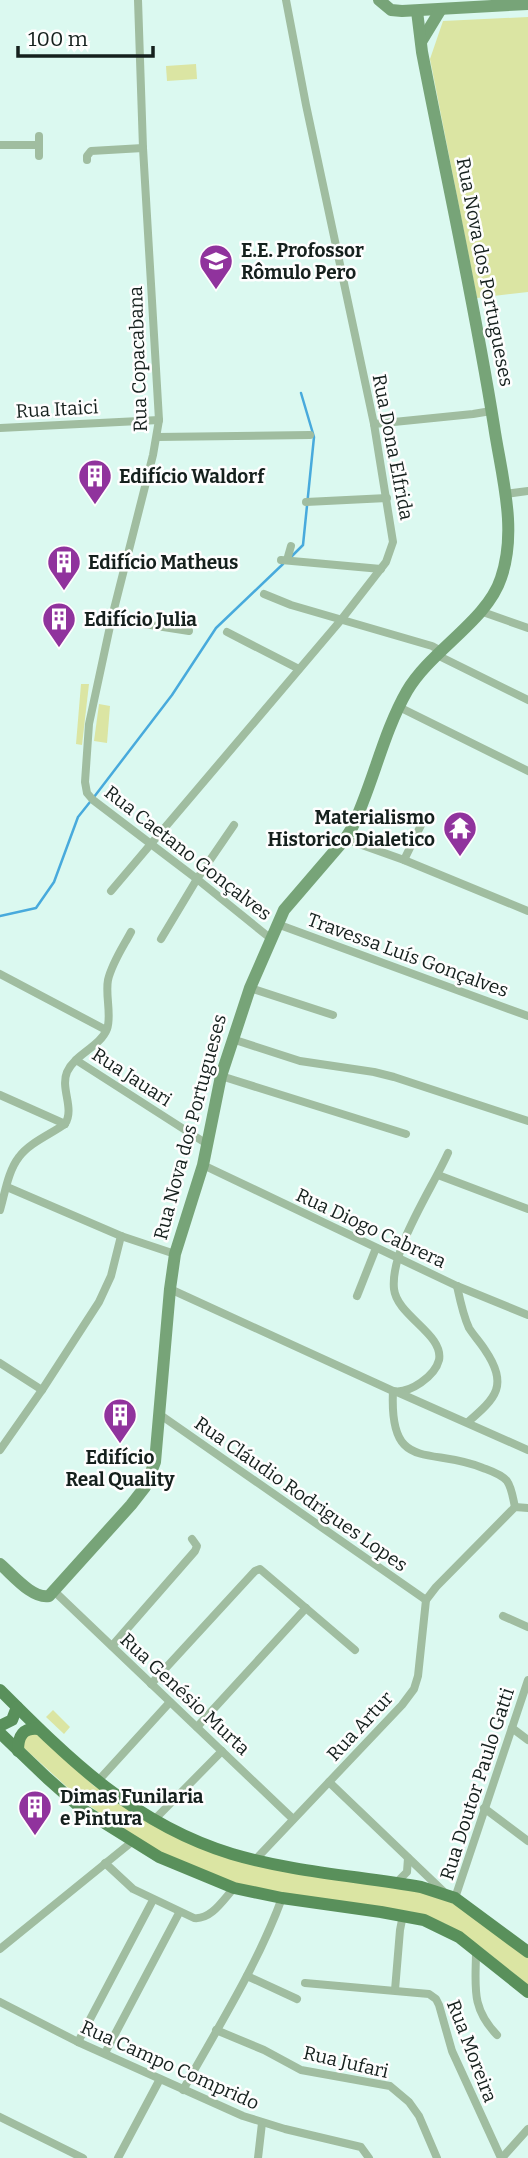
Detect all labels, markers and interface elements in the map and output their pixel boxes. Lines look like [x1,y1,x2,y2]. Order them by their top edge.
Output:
scale bar [18,14,152,58]
text: 100 m [28,26,88,52]
street label: Rua Nova dos Portugueses [452,156,518,388]
place label: E.E. Profossor Rômulo Pero [241,239,364,284]
school or university icon: E.E. Profossor Rômulo Pero [197,242,235,291]
street label: Rua Copacabana [124,285,152,432]
street label: Rua Dona Elfrida [368,372,419,523]
street label: Rua Itaici [15,395,99,423]
building icon: Edifício Waldorf [76,457,114,506]
place label: Edifício Waldorf [119,465,266,488]
building icon: Edifício Matheus [45,543,83,592]
place label: Edifício Matheus [88,551,239,574]
building icon: Edifício Julia [40,600,78,649]
place label: Edifício Julia [84,608,197,631]
street label: Rua Caetano Gonçalves [100,781,276,925]
place label: Materialismo Historico Dialetico [268,806,435,851]
temple icon: Materialismo Historico Dialetico [441,809,479,858]
street label: Travessa Luís Gonçalves [304,908,512,1002]
street label: Rua Nova dos Portugueses [149,1012,231,1242]
street label: Rua Jauari [88,1043,176,1111]
street label: Rua Diogo Cabrera [292,1183,450,1273]
building icon: Edifício Real Quality [101,1396,139,1445]
street label: Rua Cláudio Rodrigues Lopes [190,1412,412,1576]
place label: Edifício Real Quality [65,1446,175,1491]
street label: Rua Genésio Murta [116,1628,255,1760]
street label: Rua Doutor Paulo Gatti [435,1685,519,1883]
street label: Rua Artur [322,1686,398,1766]
place label: Dimas Funilaria e Pintura [60,1785,204,1830]
building icon: Dimas Funilaria e Pintura [16,1788,54,1837]
street label: Rua Moreira [442,1997,502,2106]
street label: Rua Campo Comprido [77,2015,263,2115]
street label: Rua Jufari [301,2041,391,2083]

